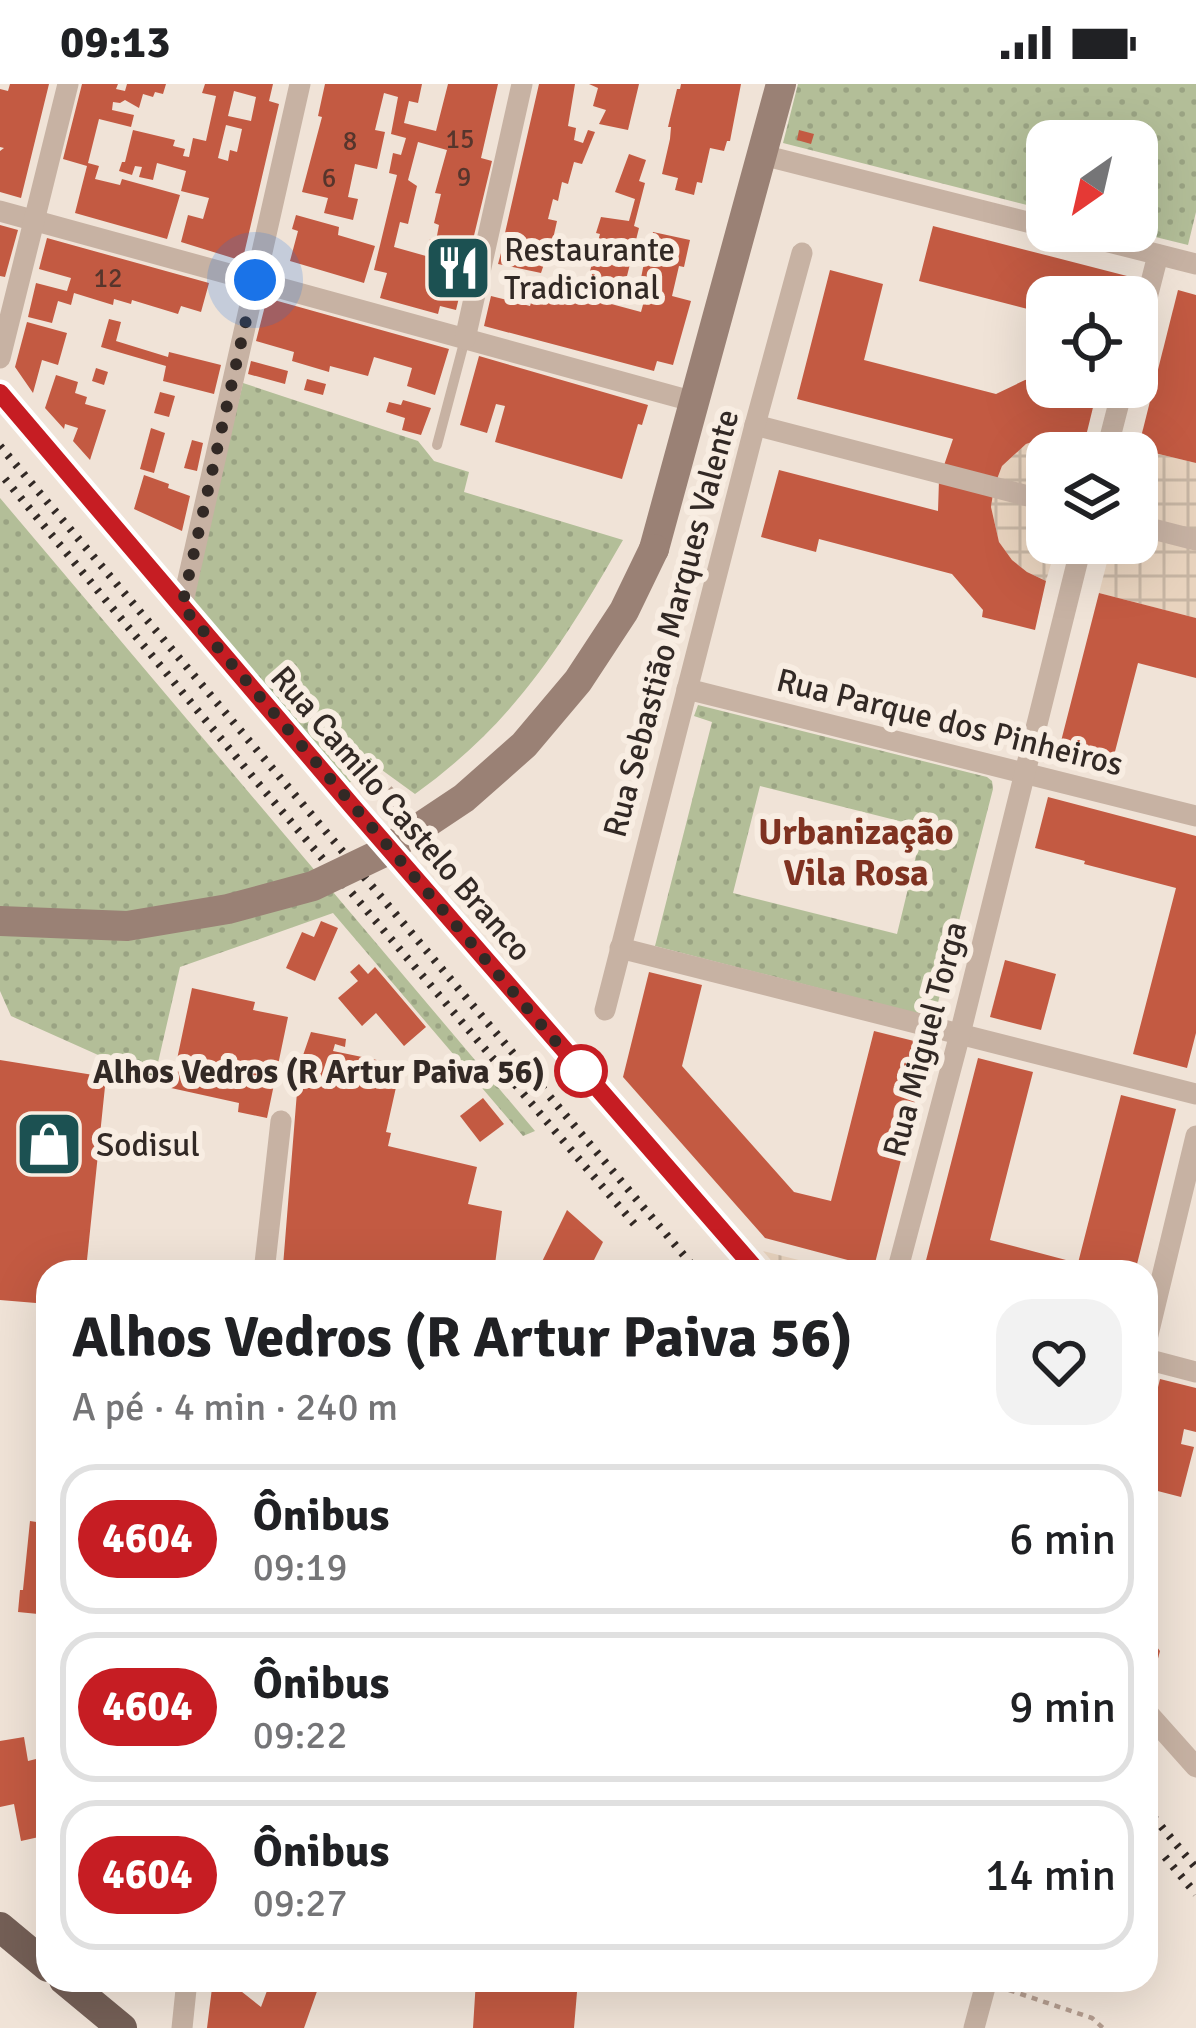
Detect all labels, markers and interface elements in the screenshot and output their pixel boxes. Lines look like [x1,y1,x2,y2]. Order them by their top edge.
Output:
text: 09:13 [60,15,170,70]
north arrow [1026,120,1158,252]
map controls [1026,120,1158,564]
house number: 15 [445,123,475,156]
house number: 8 [343,125,357,158]
house number: 9 [457,161,471,194]
house number: 6 [322,162,336,195]
place label: Restaurante Tradicional [504,230,675,309]
restaurant icon: Restaurante Tradicional [423,233,493,303]
your location [225,250,285,310]
house number: 12 [93,262,123,295]
button: locate [1026,276,1158,408]
street label: Rua Sebastião Marques Valente [595,405,748,842]
button: layers [1026,432,1158,564]
street label: Rua Camilo Castelo Branco [262,658,540,970]
street label: Rua Parque dos Pinheiros [772,660,1127,785]
district label: Urbanização Vila Rosa [758,810,954,896]
street label: Rua Miguel Torga [874,917,977,1162]
marker: Alhos Vedros (R Artur Paiva 56) [556,1046,606,1096]
place label: Alhos Vedros (R Artur Paiva 56) [93,1052,545,1093]
shop icon: Sodisul [14,1109,84,1179]
place label: Sodisul [96,1125,200,1166]
button: heart [996,1299,1122,1425]
text: Alhos Vedros (R Artur Paiva 56) [72,1302,853,1373]
text: A pé · 4 min · 240 m [72,1383,398,1431]
text: Ônibus [253,1488,389,1543]
text: 6 min [1009,1512,1116,1567]
text: 4604 [102,1513,193,1564]
text: 09:19 [253,1543,347,1591]
text: Ônibus [253,1656,389,1711]
text: 9 min [1009,1680,1116,1735]
text: 4604 [102,1681,193,1732]
text: 09:22 [253,1711,347,1759]
text: Ônibus [253,1824,389,1879]
text: 14 min [985,1848,1116,1903]
text: 4604 [102,1849,193,1900]
text: 09:27 [253,1879,347,1927]

